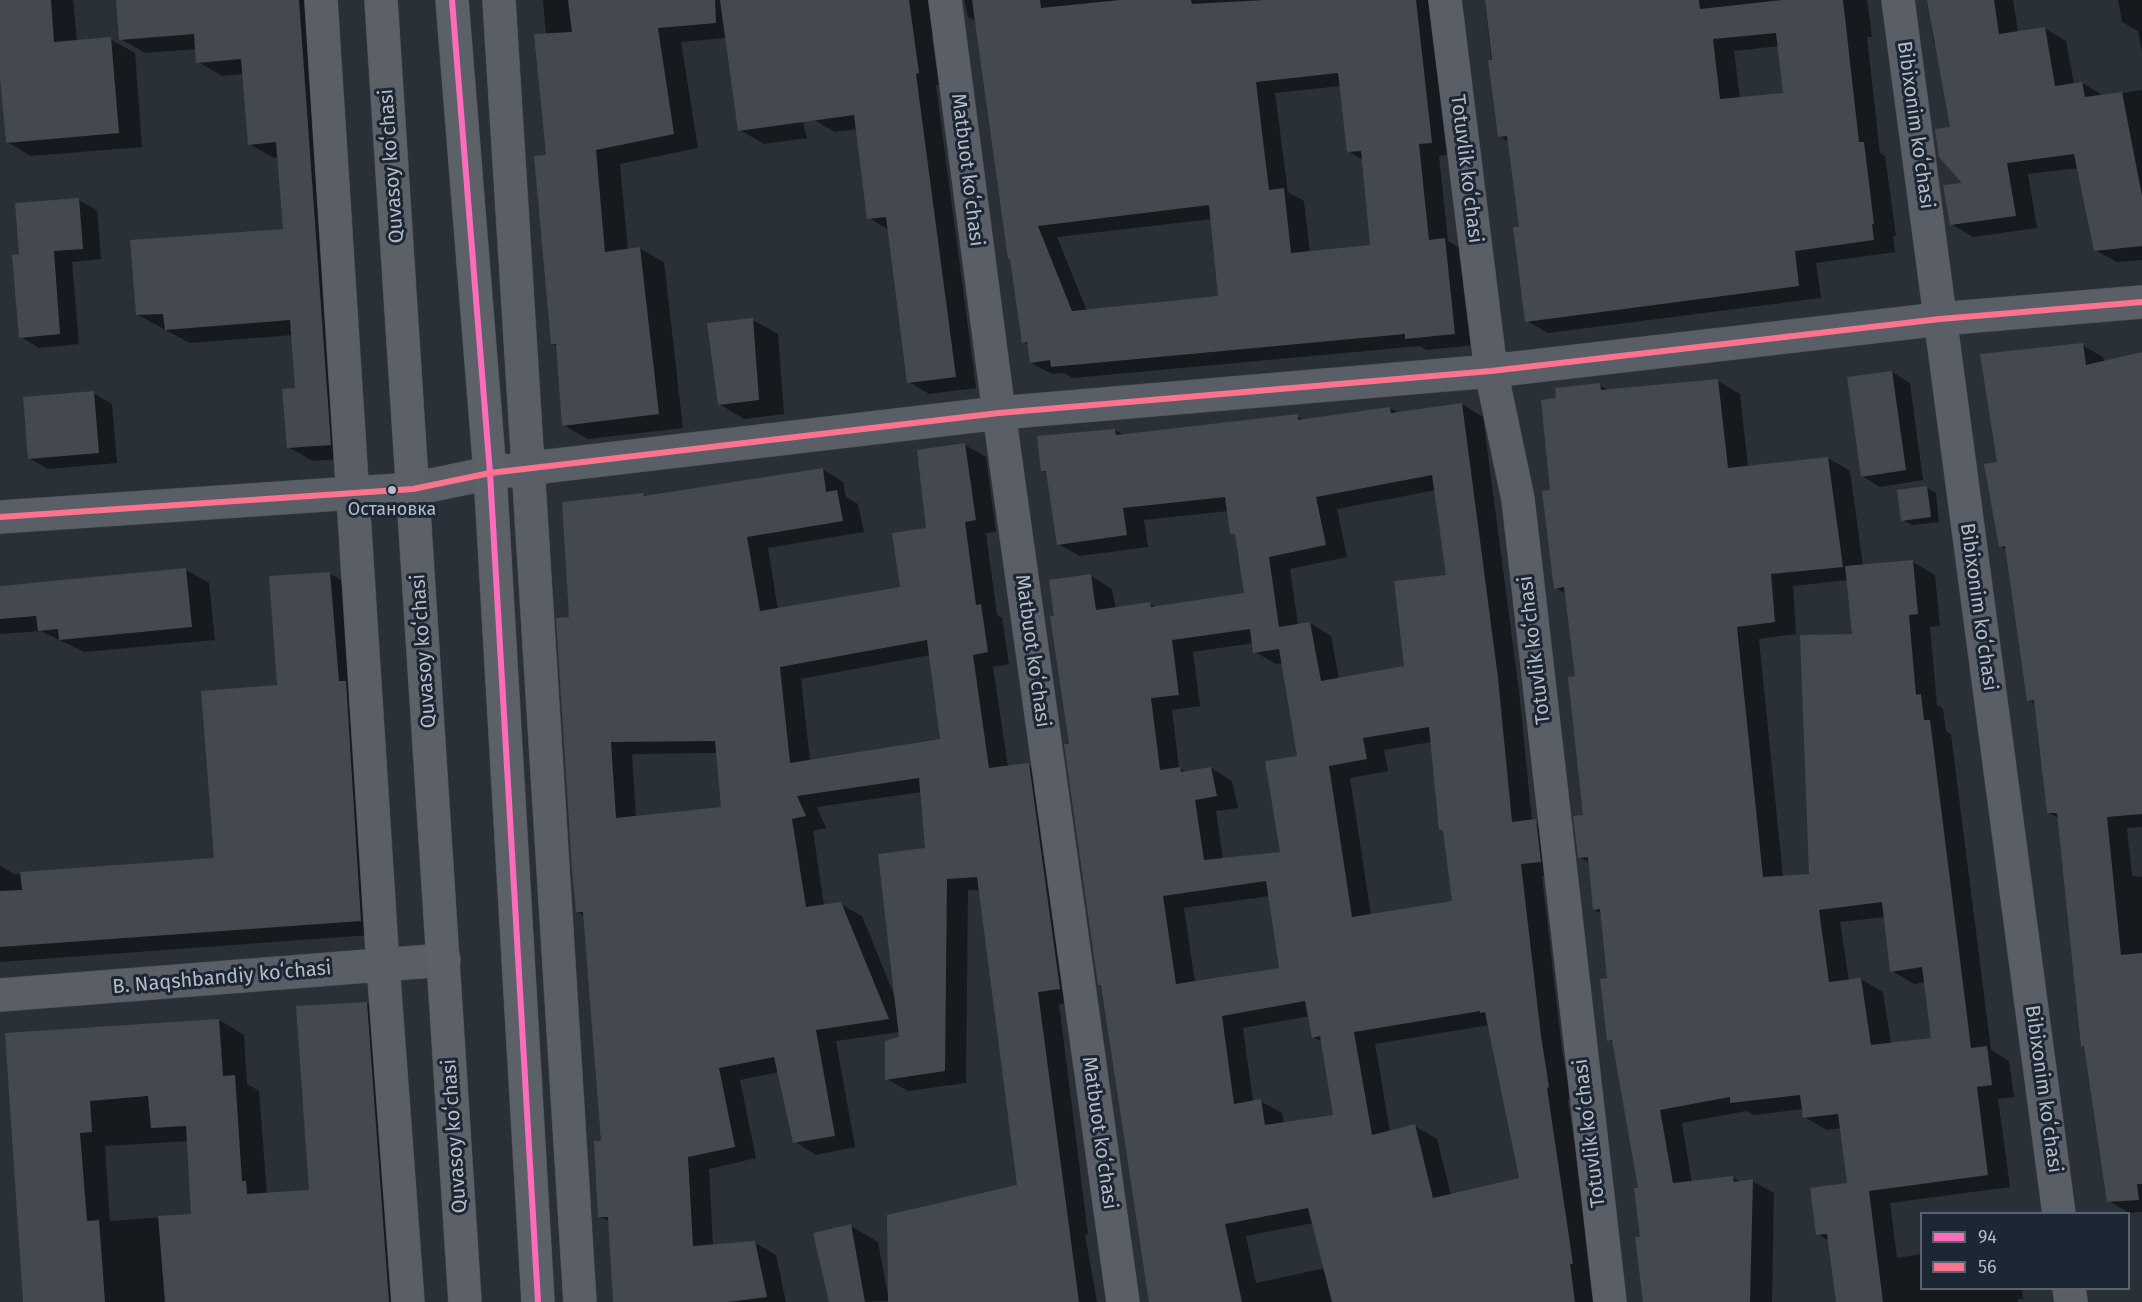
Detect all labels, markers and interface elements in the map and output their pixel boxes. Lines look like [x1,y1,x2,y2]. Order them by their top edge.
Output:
street label: Bibixonim koʻchasi [1891,40,1939,210]
street label: Quvasoy koʻchasi [375,88,409,244]
street label: Matbuot koʻchasi [946,92,988,248]
street label: Totuvlik koʻchasi [1445,93,1487,245]
marker: Остановка [386,484,398,496]
place label: Остановка [348,499,436,521]
street label: Bibixonim koʻchasi [1954,522,2002,692]
street label: Quvasoy koʻchasi [407,573,441,729]
street label: Matbuot koʻchasi [1009,573,1055,729]
street label: Totuvlik koʻchasi [1514,574,1556,726]
street label: B. Naqshbandiy koʻchasi [112,956,332,1000]
street label: Bibixonim koʻchasi [2019,1004,2067,1174]
street label: Matbuot koʻchasi [1076,1055,1122,1211]
street label: Totuvlik koʻchasi [1569,1057,1611,1209]
street label: Quvasoy koʻchasi [438,1058,472,1214]
legend [1920,1212,2130,1290]
text: 94 [1978,1226,1997,1248]
text: 56 [1978,1256,1997,1278]

